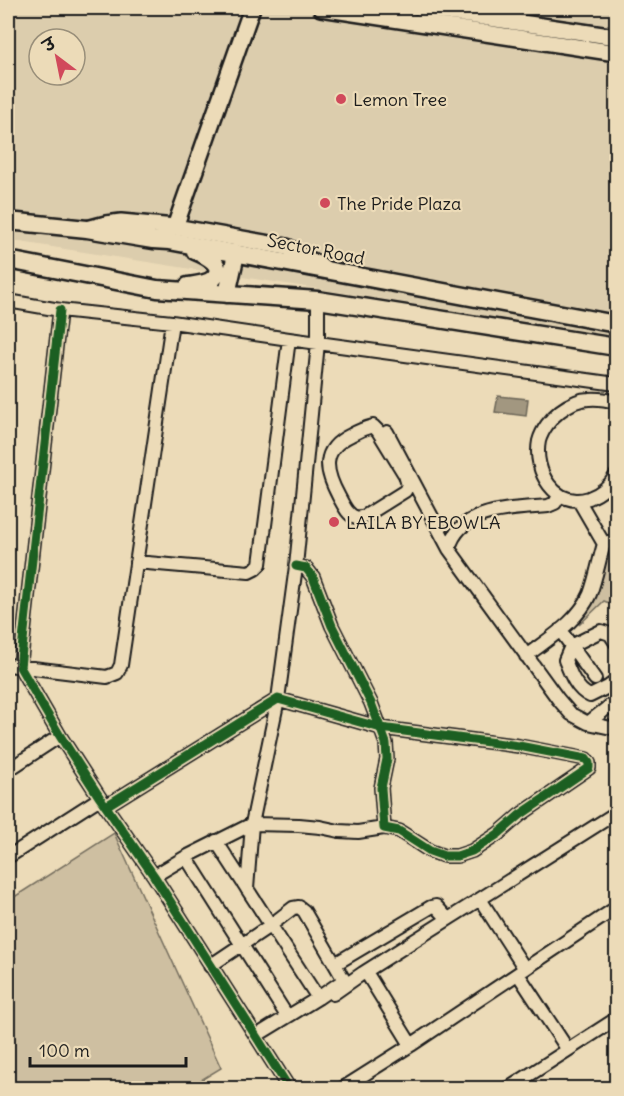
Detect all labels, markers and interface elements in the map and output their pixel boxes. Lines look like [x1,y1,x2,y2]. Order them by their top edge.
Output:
north arrow [27,27,87,87]
text: उ [38,32,60,57]
place label: Lemon Tree [353,88,447,111]
marker: Lemon Tree [334,92,348,106]
place label: The Pride Plaza [337,192,461,215]
marker: The Pride Plaza [318,196,332,210]
street label: Sector Road [265,228,367,270]
place label: LAILA BY EBOWLA [346,511,501,534]
marker: LAILA BY EBOWLA [327,515,341,529]
scale bar [30,1030,186,1068]
text: 100 m [39,1039,90,1062]

